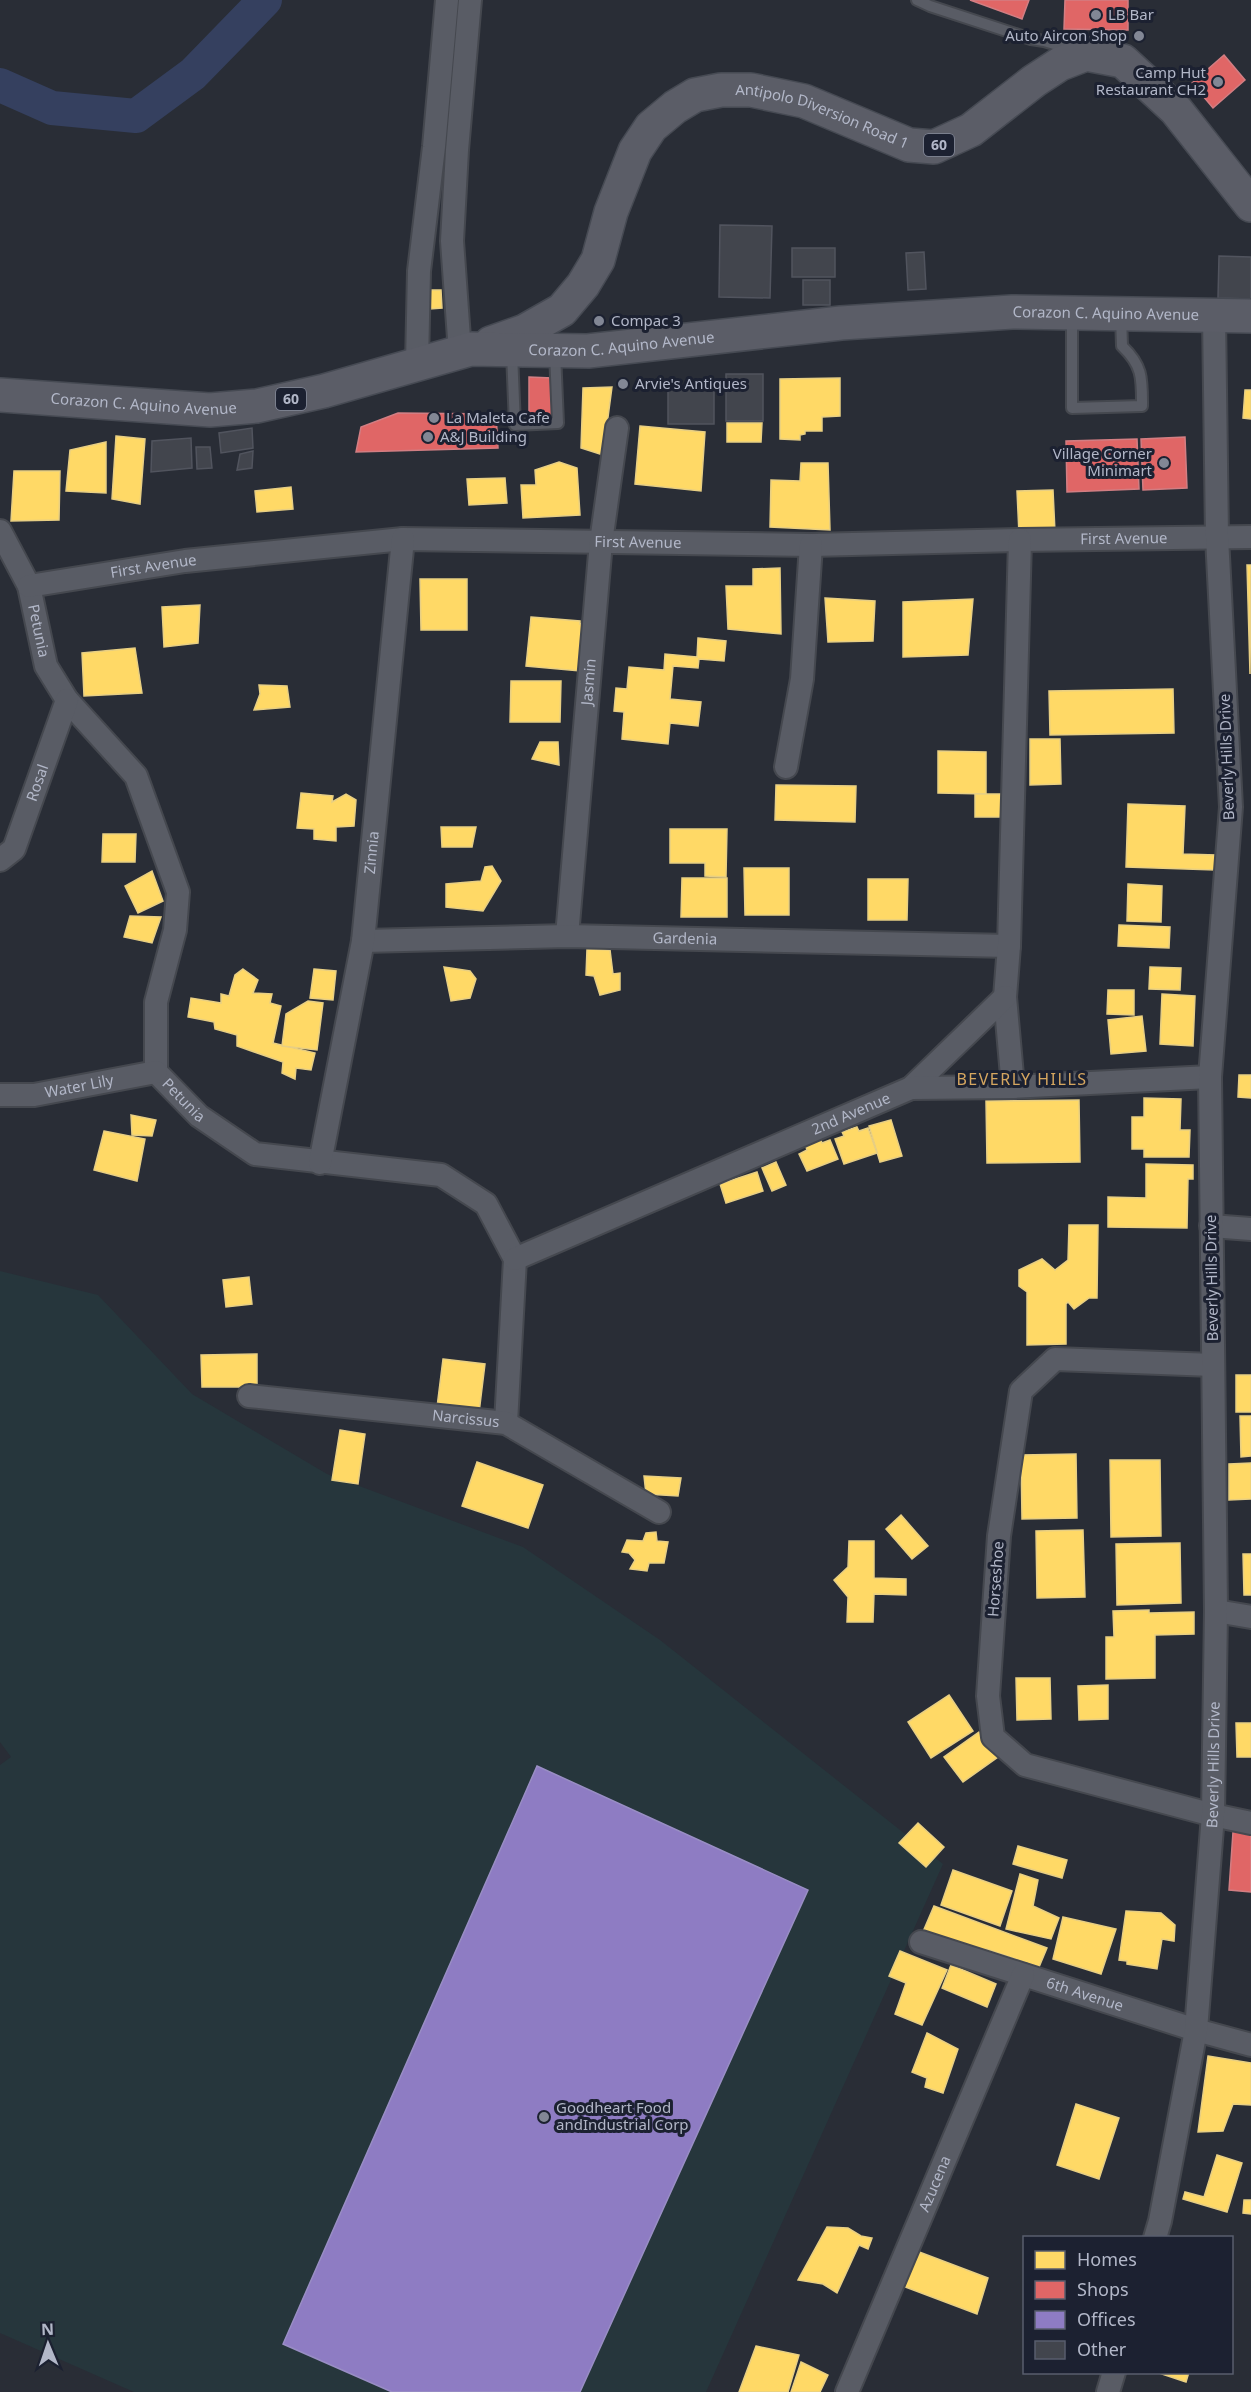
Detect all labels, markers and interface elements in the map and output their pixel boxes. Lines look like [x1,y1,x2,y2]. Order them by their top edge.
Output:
place label: LB Bar [1108,4,1154,24]
marker: LB Bar [1089,8,1103,22]
place label: Auto Aircon Shop [1005,25,1127,45]
marker: Auto Aircon Shop [1132,29,1146,43]
place label: Camp Hut Restaurant CH2 [1096,62,1207,99]
marker: Camp Hut Restaurant CH2 [1211,75,1225,89]
street label: Antipolo Diversion Road 1 [735,79,912,153]
road number: 60 [924,134,954,156]
street label: Corazon C. Aquino Avenue [1012,301,1199,324]
place label: Compac 3 [611,310,681,330]
marker: Compac 3 [592,314,606,328]
street label: Corazon C. Aquino Avenue [528,326,715,360]
place label: Arvie's Antiques [635,373,747,393]
marker: Arvie's Antiques [616,377,630,391]
street label: Corazon C. Aquino Avenue [50,388,237,419]
road number: 60 [276,388,306,410]
place label: La Maleta Cafe [446,407,550,427]
marker: La Maleta Cafe [427,411,441,425]
place label: A&J Building [440,426,527,446]
marker: A&J Building [421,430,435,444]
place label: Village Corner Minimart [1053,443,1153,480]
marker: Village Corner Minimart [1157,456,1171,470]
street label: First Avenue [1080,527,1167,548]
street label: First Avenue [594,531,682,552]
street label: First Avenue [109,549,197,582]
street label: Petunia [24,602,55,659]
street label: Jasmin [576,658,600,708]
street label: Beverly Hills Drive [1214,693,1238,821]
street label: Rosal [21,761,52,804]
street label: Zinnia [359,830,383,875]
street label: Gardenia [652,927,717,948]
district label: BEVERLY HILLS [956,1068,1088,1090]
street label: Water Lily [43,1069,115,1102]
street label: Petunia [158,1073,209,1126]
street label: 2nd Avenue [808,1087,893,1139]
street label: Beverly Hills Drive [1200,1215,1222,1341]
street label: Narcissus [431,1404,501,1431]
street label: Horseshoe [982,1540,1008,1618]
street label: Beverly Hills Drive [1201,1701,1224,1829]
street label: 6th Avenue [1044,1972,1126,2015]
place label: Goodheart Food andIndustrial Corp [556,2097,689,2134]
marker: Goodheart Food andIndustrial Corp [537,2110,551,2124]
street label: Azucena [913,2152,955,2215]
legend [1023,2236,1233,2374]
text: Homes [1077,2247,1137,2271]
text: Shops [1077,2277,1129,2301]
text: Offices [1077,2307,1136,2331]
north arrow [18,2314,78,2374]
text: N [41,2318,54,2340]
text: Other [1077,2337,1127,2361]

